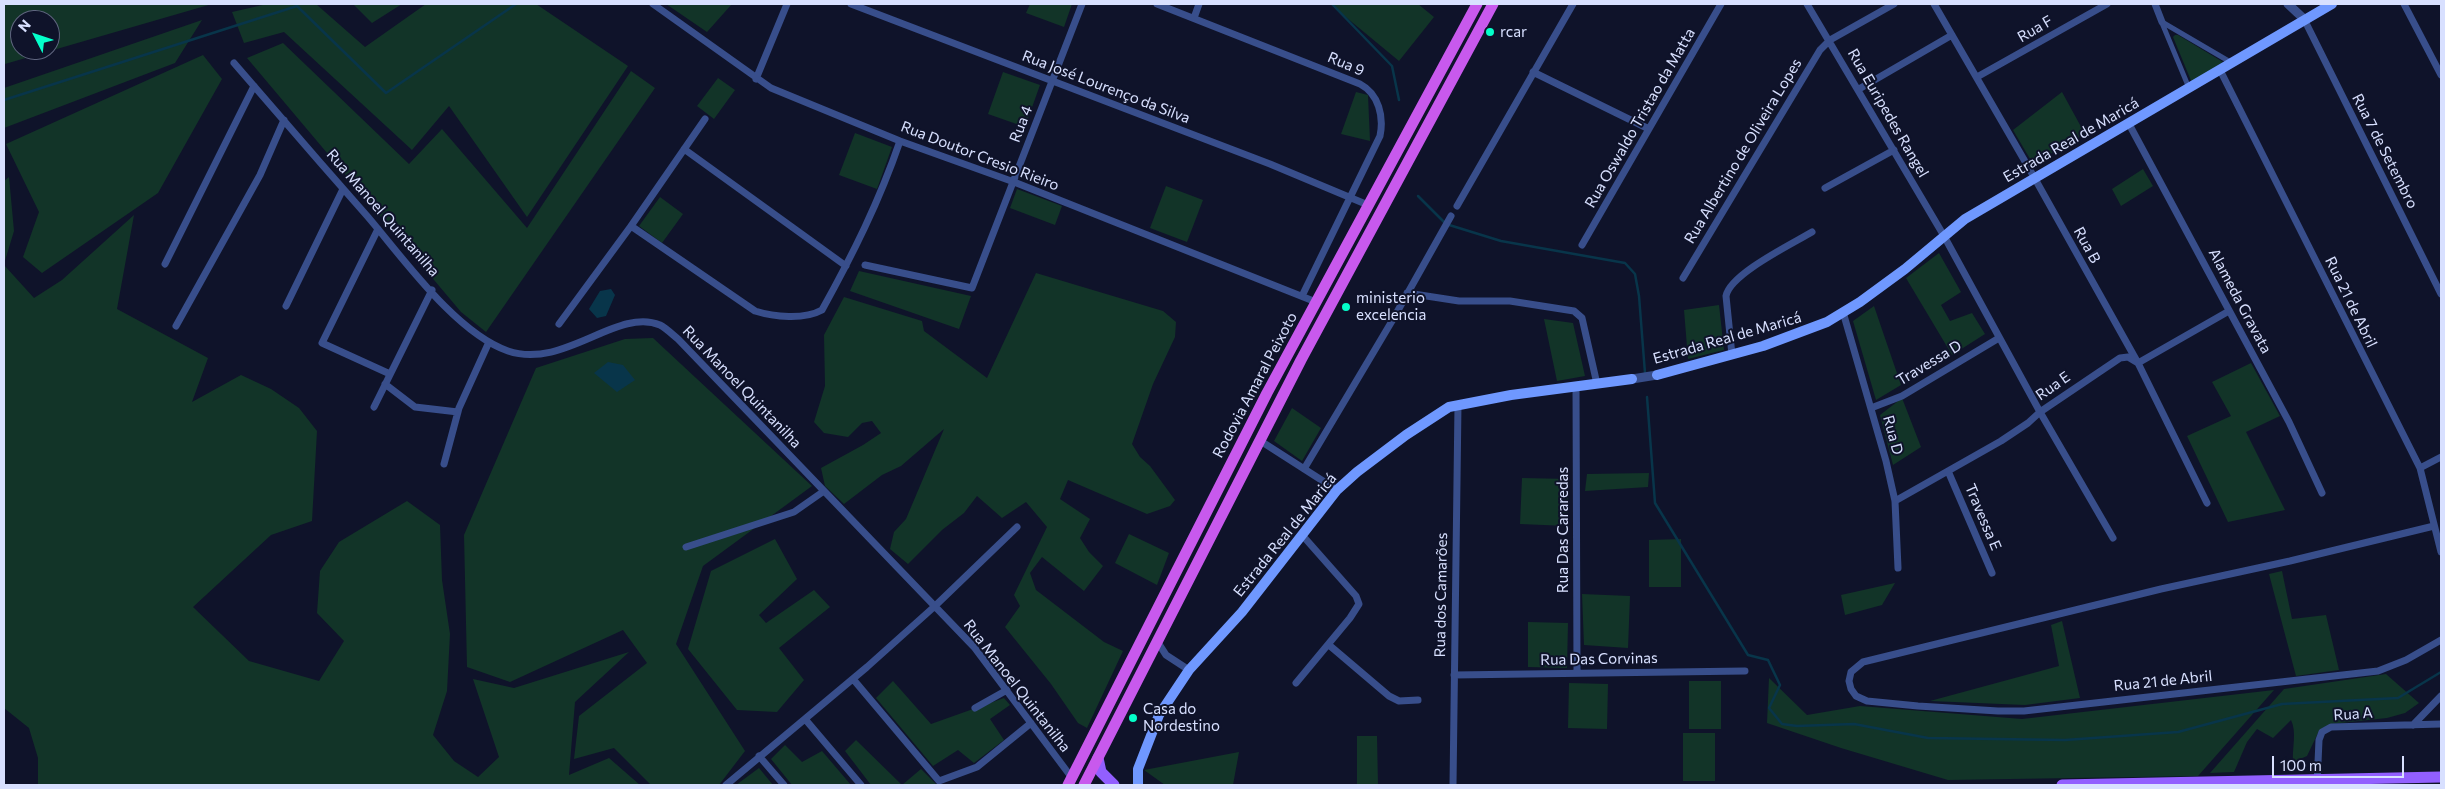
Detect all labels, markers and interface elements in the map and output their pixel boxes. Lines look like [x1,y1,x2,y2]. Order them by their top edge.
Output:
north arrow [10,10,60,60]
street label: Rua F [2014,12,2056,46]
text: N [14,16,34,35]
place label: rcar [1500,23,1527,41]
street label: Rua Oswaldo Tristao da Matta [1581,25,1699,211]
marker: rcar [1484,26,1496,38]
street label: Rua Euripedes Rangel [1844,46,1932,180]
street label: Rua José Lourenço da Silva [1019,47,1193,127]
street label: Rua 9 [1325,48,1367,80]
street label: Rua Albertino de Oliveira Lopes [1681,55,1805,247]
street label: Rua 7 de Setembro [2348,91,2422,211]
street label: Estrada Real de Maricá [2000,94,2142,186]
street label: Rua 4 [1006,103,1036,145]
street label: Rua Doutor Cresio Rieiro [898,117,1062,195]
street label: Rua Manoel Quintanilha [323,146,443,280]
street label: Rua B [2070,224,2104,266]
street label: Alameda Gravata [2205,245,2275,357]
street label: Rua 21 de Abril [2321,254,2381,350]
place label: ministerio excelencia [1356,289,1426,324]
marker: ministerio excelencia [1340,301,1352,313]
street label: Estrada Real de Maricá [1651,308,1803,368]
street label: Rodovia Amaral Peixoto [1209,309,1301,461]
street label: Rua Manoel Quintanilha [679,322,805,452]
street label: Travessa D [1893,337,1965,389]
street label: Rua E [2032,368,2074,404]
street label: Rua D [1879,413,1907,457]
street label: Rua Das Cararedas [1554,467,1572,593]
street label: Estrada Real de Maricá [1230,470,1340,600]
street label: Travessa E [1961,481,2005,553]
street label: Rua dos Camarões [1431,532,1451,658]
street label: Rua Manoel Quintanilha [960,616,1074,756]
street label: Rua Das Corvinas [1540,649,1658,669]
street label: Rua 21 de Abril [2113,667,2213,695]
place label: Casa do Nordestino [1143,700,1220,735]
street label: Rua A [2333,704,2373,724]
marker: Casa do Nordestino [1127,712,1139,724]
scale bar [2275,746,2408,778]
text: 100 m [2280,756,2322,774]

